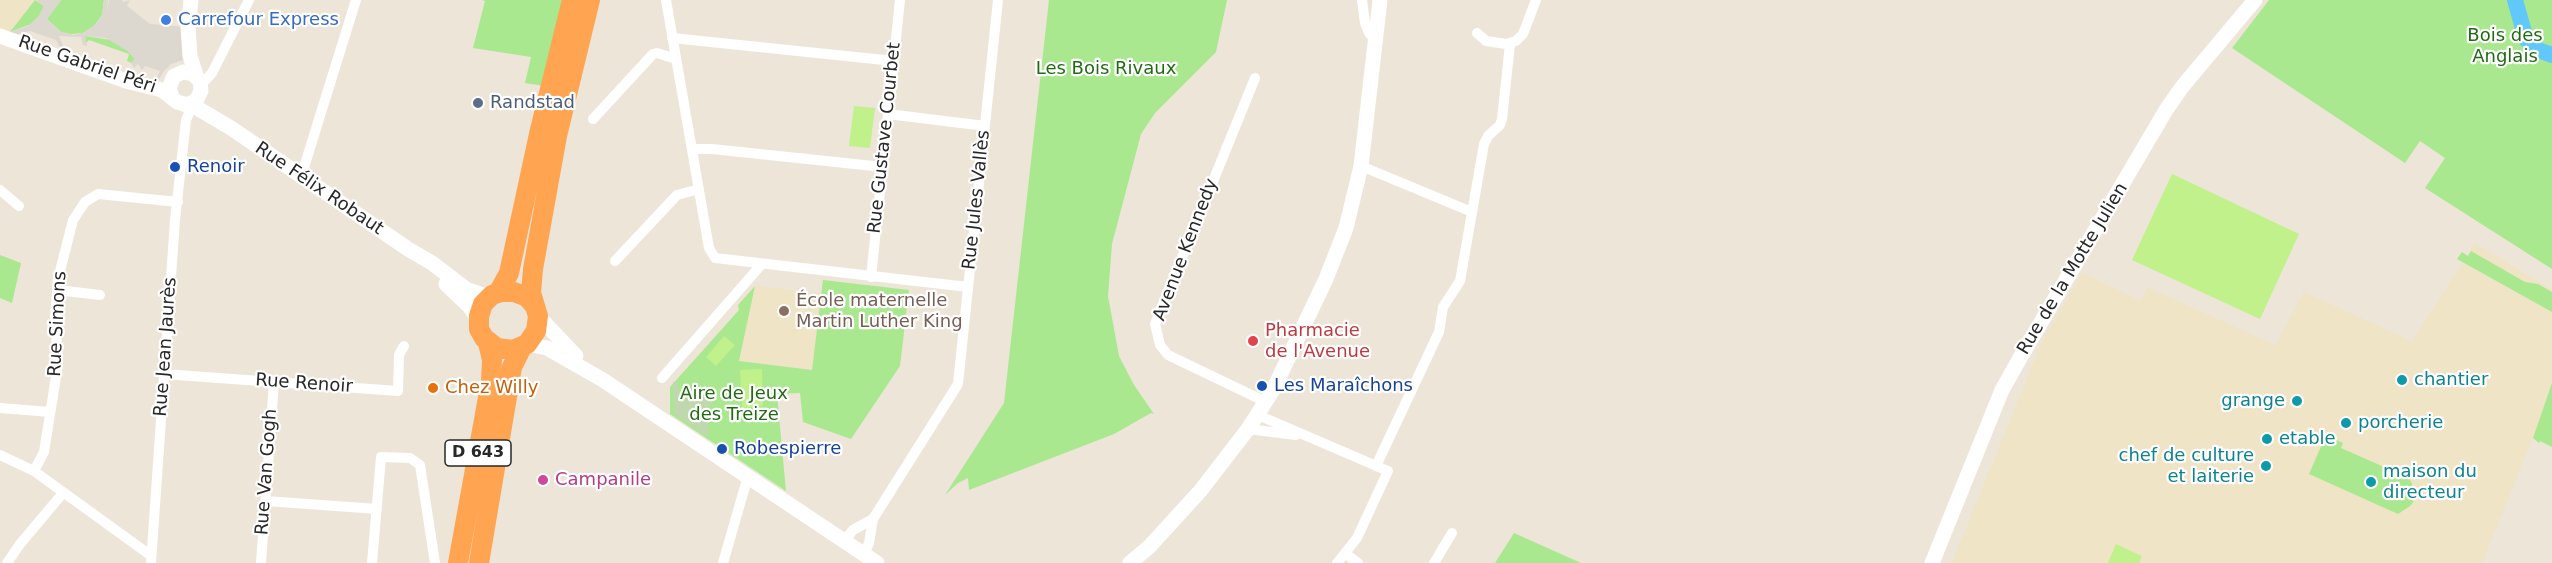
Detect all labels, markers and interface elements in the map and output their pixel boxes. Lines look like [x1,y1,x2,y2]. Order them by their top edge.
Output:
place label: Carrefour Express [178,9,339,31]
marker: Carrefour Express [159,13,173,27]
park label: Bois des Anglais [2467,25,2543,68]
street label: Rue Gabriel Péri [15,31,159,99]
street label: Rue Gustave Courbet [864,41,906,235]
park label: Les Bois Rivaux [1036,58,1176,80]
place label: Randstad [490,92,575,114]
marker: Randstad [471,96,485,110]
street label: Rue Jules Vallès [959,129,995,271]
street label: Rue Félix Robaut [251,138,387,240]
place label: Renoir [187,156,245,178]
marker: Renoir [168,160,182,174]
street label: Avenue Kennedy [1149,176,1223,324]
street label: Rue de la Motte Julien [2013,179,2133,359]
street label: Rue Simons [44,271,72,377]
street label: Rue Jean Jaurès [150,277,182,417]
place label: École maternelle Martin Luther King [796,290,963,332]
marker: École maternelle Martin Luther King [777,304,791,318]
place label: Pharmacie de l'Avenue [1265,320,1370,362]
marker: Pharmacie de l'Avenue [1246,334,1260,348]
place label: chantier [2414,369,2488,391]
street label: Rue Renoir [255,370,353,398]
marker: chantier [2395,373,2409,387]
place label: Les Maraîchons [1274,375,1413,397]
place label: Chez Willy [445,377,538,399]
marker: Les Maraîchons [1255,379,1269,393]
marker: Chez Willy [426,381,440,395]
park label: Aire de Jeux des Treize [680,383,788,426]
place label: grange [2221,390,2285,412]
marker: grange [2290,394,2304,408]
street label: Rue Van Gogh [252,408,282,536]
place label: porcherie [2358,412,2443,434]
marker: porcherie [2339,416,2353,430]
place label: etable [2279,428,2336,450]
marker: etable [2260,432,2274,446]
place label: Robespierre [734,438,841,460]
road number: D 643 [445,440,511,466]
marker: Robespierre [715,442,729,456]
place label: chef de culture et laiterie [2118,445,2254,488]
marker: chef de culture et laiterie [2259,459,2273,473]
place label: maison du directeur [2383,461,2477,504]
place label: Campanile [555,469,651,491]
marker: Campanile [536,473,550,487]
marker: maison du directeur [2364,475,2378,489]

